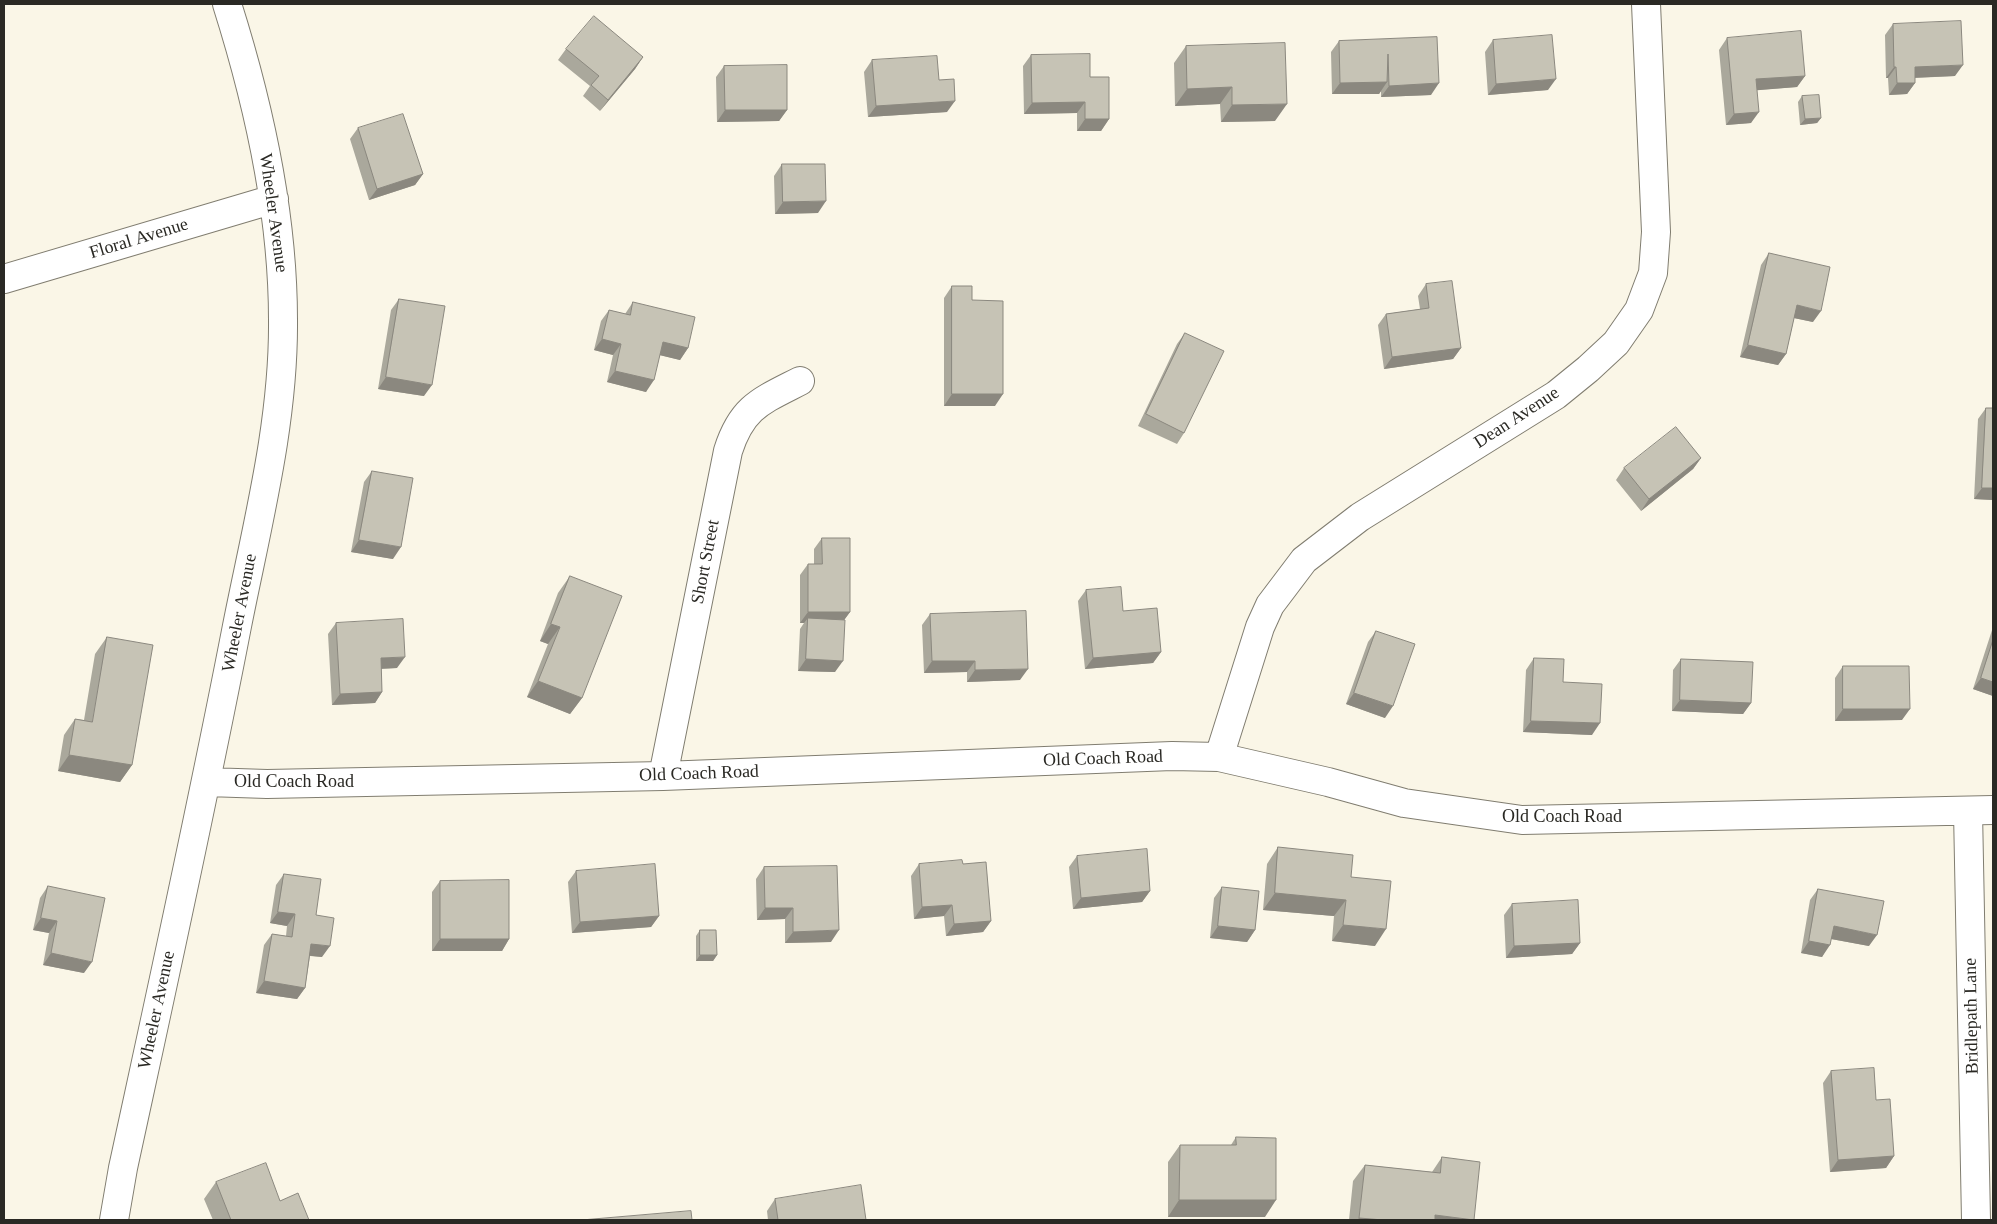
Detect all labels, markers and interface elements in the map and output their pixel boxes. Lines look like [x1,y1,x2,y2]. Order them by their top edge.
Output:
street label: Wheeler Avenue [254,152,292,274]
street label: Floral Avenue [87,214,191,264]
street label: Dean Avenue [1470,382,1564,454]
street label: Short Street [687,518,725,606]
street label: Wheeler Avenue [218,552,262,674]
street label: Old Coach Road [1043,746,1163,772]
street label: Old Coach Road [639,761,759,787]
street label: Old Coach Road [234,771,354,793]
street label: Old Coach Road [1502,806,1622,828]
street label: Wheeler Avenue [134,949,180,1071]
street label: Bridlepath Lane [1960,958,1984,1074]

